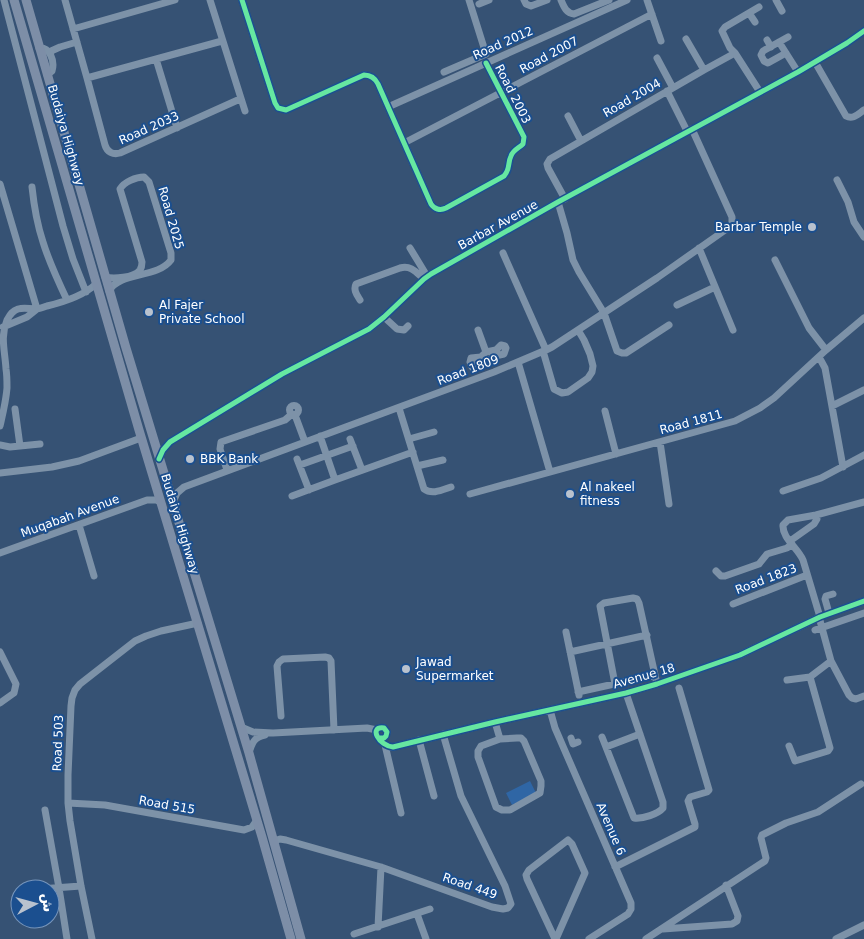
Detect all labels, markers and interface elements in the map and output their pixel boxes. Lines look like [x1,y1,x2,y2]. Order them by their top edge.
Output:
street label: Road 2012 [471,23,535,63]
street label: Road 2007 [517,34,581,76]
street label: Road 2003 [492,62,534,126]
street label: Road 2004 [601,76,663,120]
street label: Budaiya Highway [45,83,87,187]
street label: Road 2033 [117,108,181,148]
street label: Road 2025 [155,185,187,251]
street label: Barbar Avenue [456,197,540,253]
place label: Barbar Temple [715,220,802,234]
marker: Barbar Temple [806,221,818,233]
place label: Al Fajer Private School [159,298,245,326]
marker: Al Fajer Private School [143,306,155,318]
street label: Road 1809 [435,352,501,388]
street label: Road 1811 [658,407,724,437]
place label: BBK Bank [200,452,258,466]
marker: BBK Bank [184,453,196,465]
street label: Budaiya Highway [158,472,202,576]
place label: Al nakeel fitness [580,480,635,508]
marker: Al nakeel fitness [564,488,576,500]
street label: Muqabah Avenue [19,492,121,540]
street label: Road 1823 [733,561,799,597]
place label: Jawad Supermarket [415,655,494,683]
street label: Avenue 18 [611,660,677,692]
marker: Jawad Supermarket [400,663,412,675]
street label: Road 503 [50,714,66,772]
street label: Road 515 [138,793,196,817]
street label: Avenue 6 [594,800,628,858]
street label: Road 449 [441,870,499,902]
north arrow [10,879,60,929]
text: ش [39,892,57,913]

